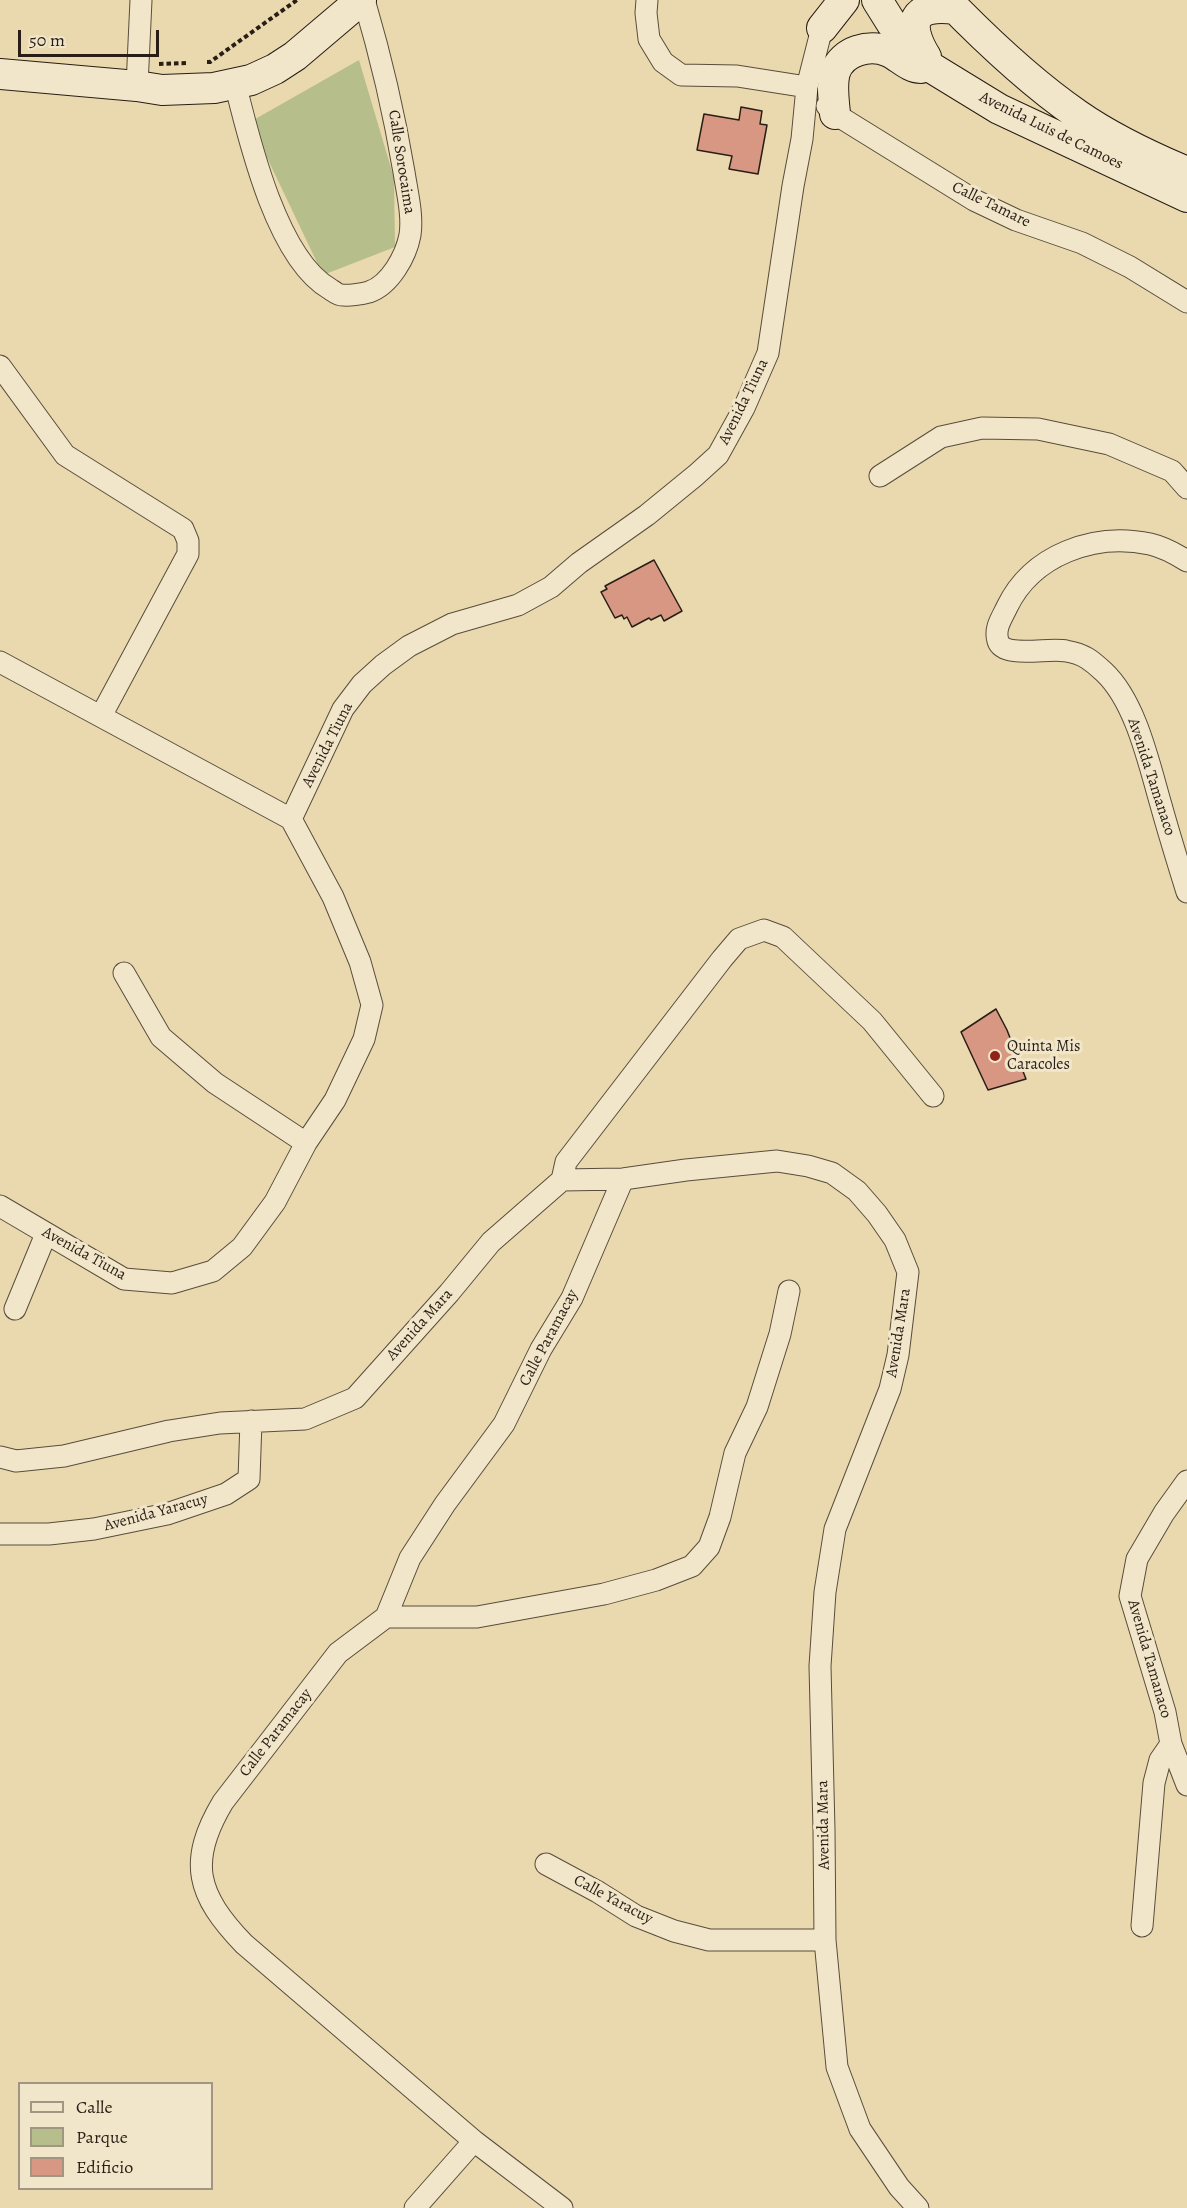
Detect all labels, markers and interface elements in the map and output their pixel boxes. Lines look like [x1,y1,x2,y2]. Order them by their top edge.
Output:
scale bar [21,18,162,56]
text: 50 m [29,28,65,52]
street label: Avenida Luis de Camoes [976,88,1126,174]
street label: Calle Sorocaima [383,109,419,215]
street label: Calle Tamare [949,178,1033,232]
street label: Avenida Tiuna [715,356,773,448]
street label: Avenida Tiuna [298,699,358,791]
street label: Avenida Tamanaco [1123,716,1179,838]
place label: Quinta Mis Caracoles [1007,1037,1080,1075]
marker: Quinta Mis Caracoles [988,1049,1002,1063]
street label: Avenida Tiuna [39,1223,129,1285]
street label: Avenida Mara [383,1285,457,1365]
street label: Calle Paramacay [515,1286,583,1390]
street label: Avenida Mara [882,1287,916,1379]
street label: Avenida Yaracuy [102,1490,210,1536]
street label: Avenida Tamanaco [1123,1598,1175,1720]
street label: Calle Paramacay [236,1685,316,1781]
street label: Avenida Mara [814,1780,834,1870]
street label: Calle Yaracuy [570,1871,656,1929]
legend [18,2082,213,2190]
text: Calle [76,2095,113,2119]
text: Parque [76,2125,128,2149]
text: Edificio [76,2155,133,2179]

